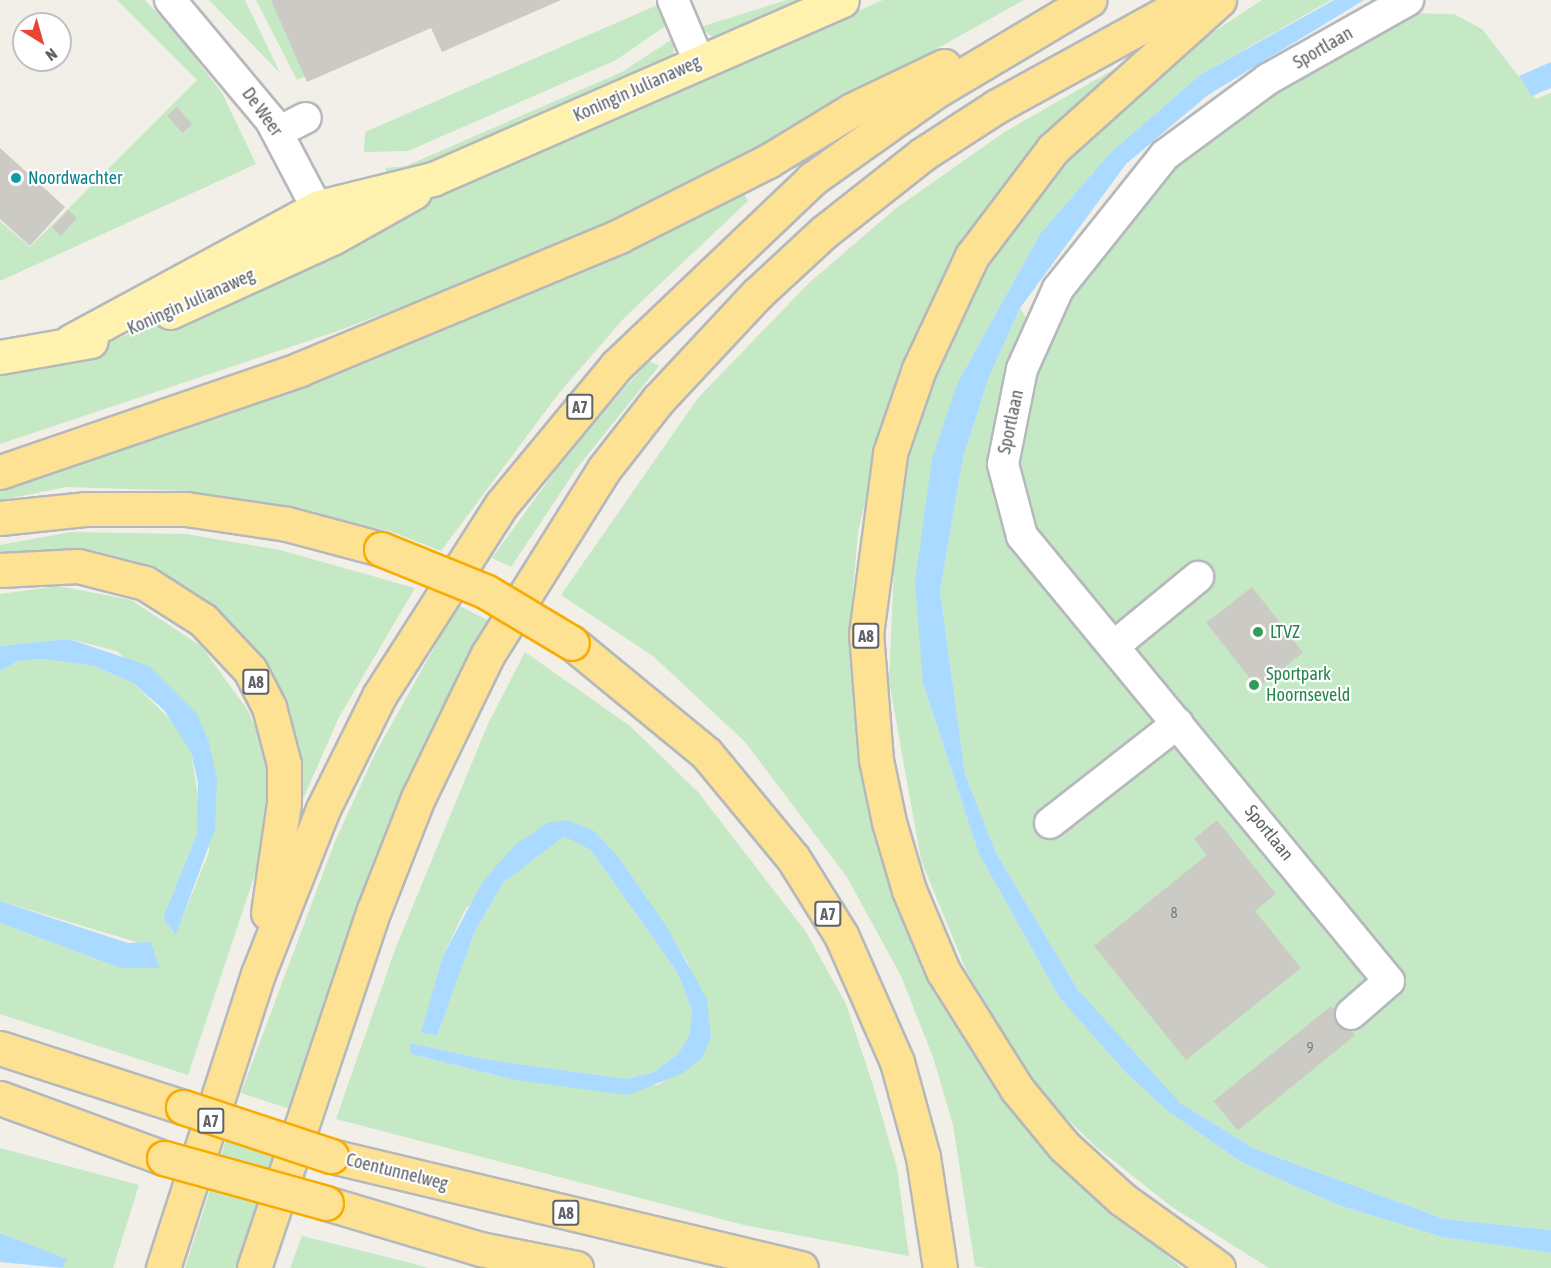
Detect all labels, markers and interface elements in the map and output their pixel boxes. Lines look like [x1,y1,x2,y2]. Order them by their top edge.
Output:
north arrow [12,12,72,72]
street label: Sportlaan [1289,22,1357,74]
text: N [42,45,61,65]
street label: Koningin Julianaweg [570,51,704,127]
street label: De Weer [237,83,287,141]
place label: Noordwachter [28,167,122,189]
marker: Noordwachter [9,171,23,185]
street label: Koningin Julianaweg [124,264,258,340]
street label: Sportlaan [994,388,1028,456]
road number: A7 [565,394,595,420]
place label: LTVZ [1270,621,1300,643]
road number: A8 [851,623,881,649]
marker: LTVZ [1251,625,1265,639]
place label: Sportpark Hoornseveld [1266,664,1350,706]
road number: A8 [241,669,271,695]
marker: Sportpark Hoornseveld [1247,678,1261,692]
street label: Sportlaan [1240,801,1298,865]
road number: A7 [813,901,843,927]
house number: 8 [1170,904,1178,922]
house number: 9 [1306,1039,1314,1057]
road number: A7 [196,1108,226,1134]
street label: Coentunnelweg [344,1149,450,1195]
road number: A8 [551,1200,581,1226]

